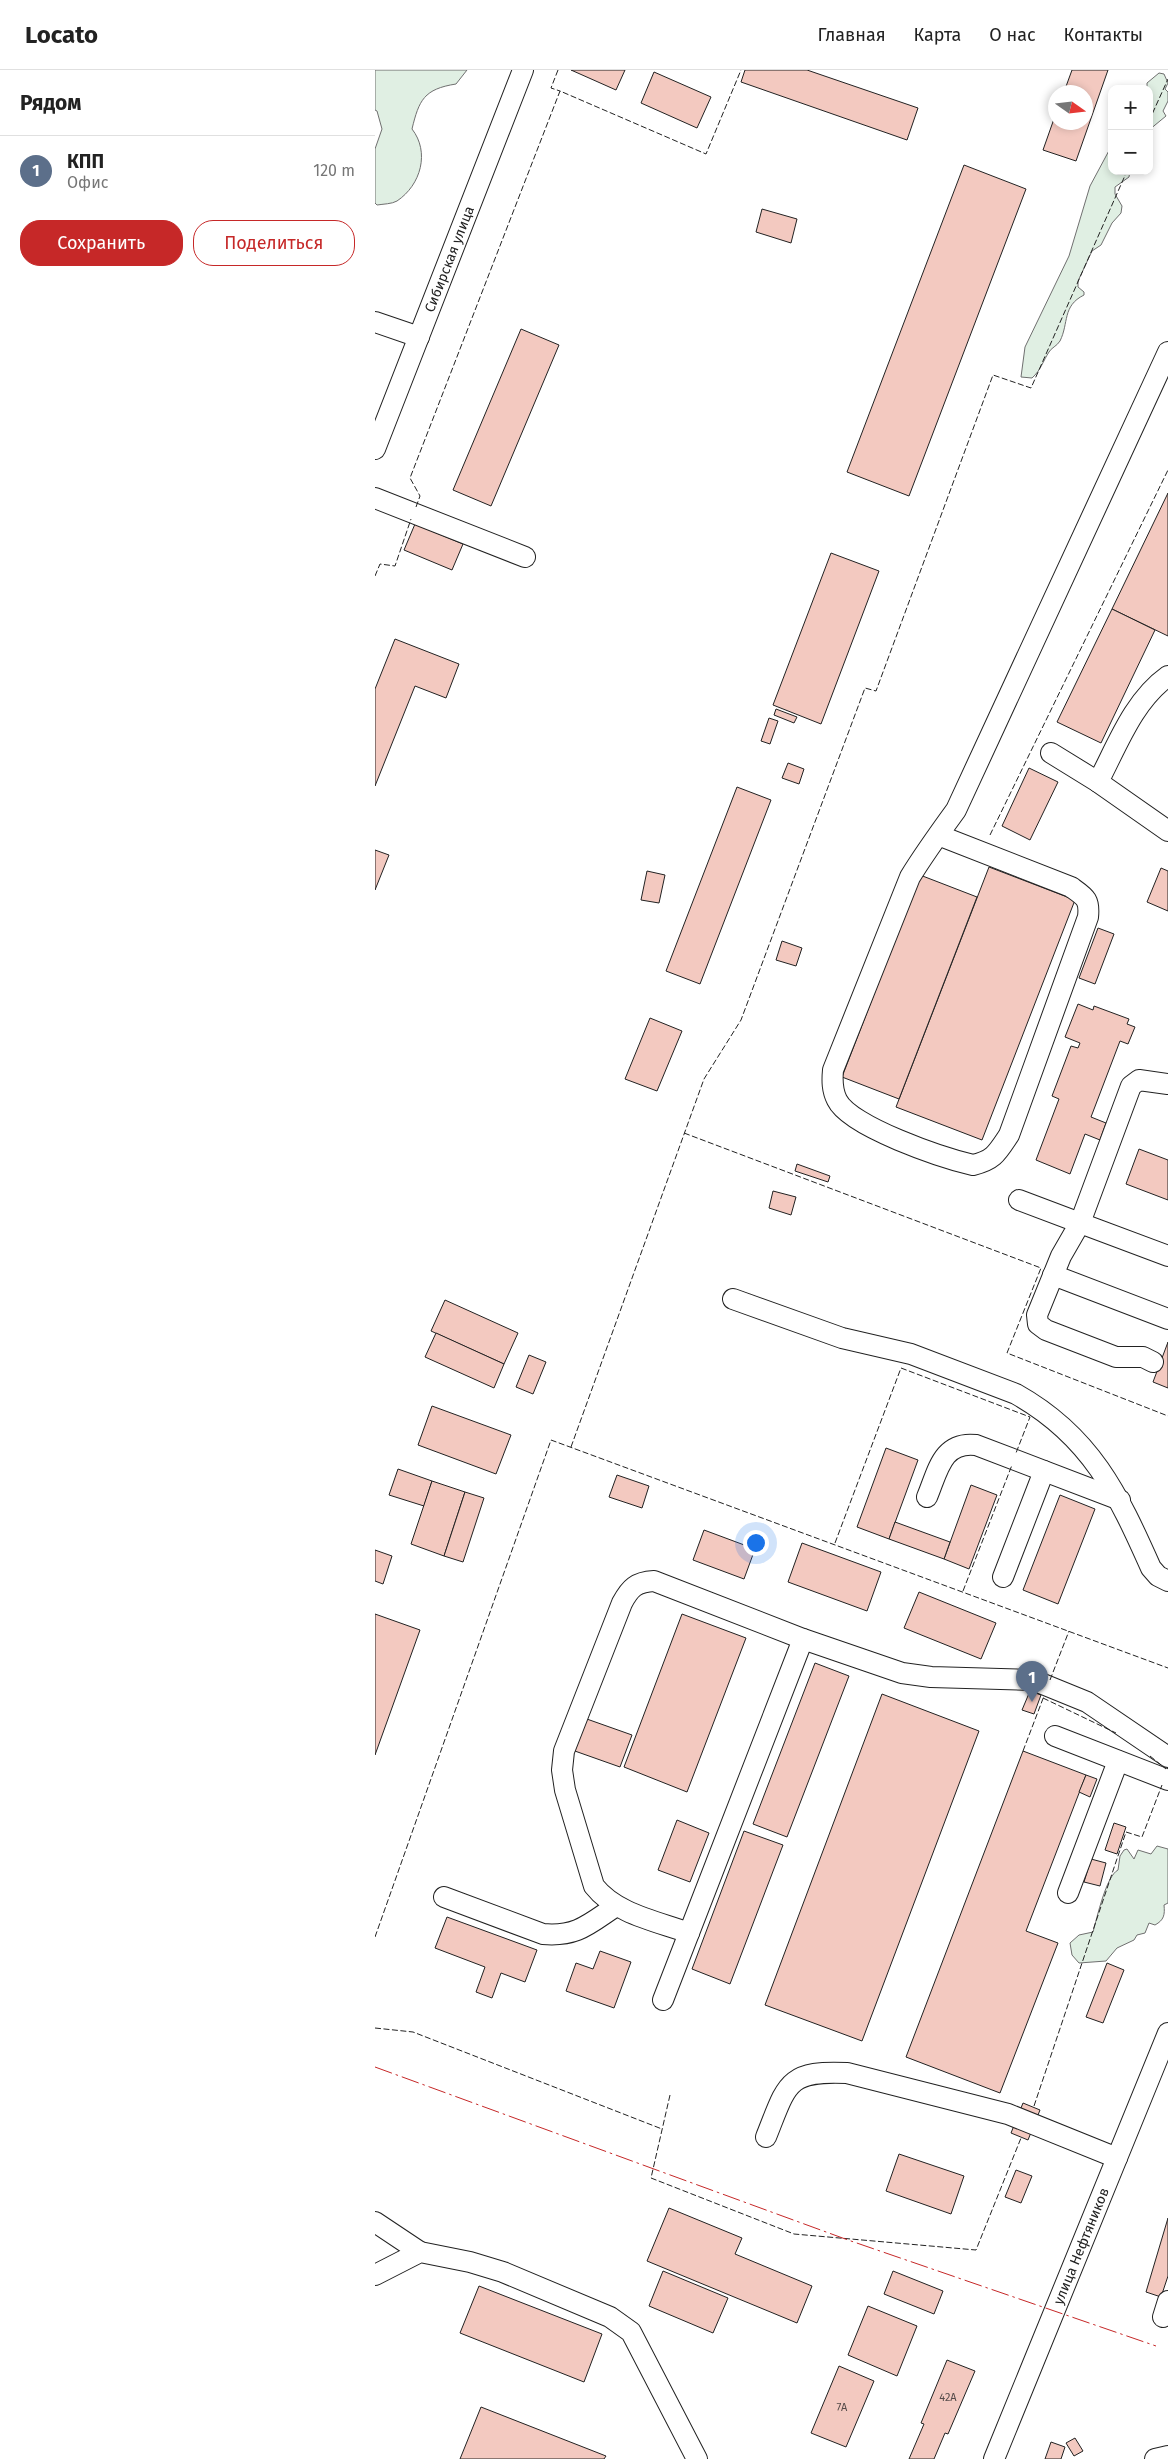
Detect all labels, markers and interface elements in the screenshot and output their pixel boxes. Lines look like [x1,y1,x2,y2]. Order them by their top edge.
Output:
text: Locato [25,21,98,49]
text: Главная [818,24,886,46]
text: Карта [914,24,961,46]
text: О нас [989,24,1036,46]
text: Контакты [1064,24,1143,46]
north arrow [1048,85,1093,130]
map controls [1108,85,1153,175]
button: + [1108,85,1153,130]
text: Рядом [20,90,81,116]
button: − [1108,130,1153,175]
text: КПП [67,150,104,173]
text: 1 [32,161,40,180]
text: 120 m [313,161,355,180]
text: Офис [67,173,108,192]
street label: Сибирская улица [421,204,478,315]
button: Сохранить [20,220,183,266]
button: Поделиться [193,220,355,266]
your location [743,1530,769,1556]
pin: 1 [1016,1661,1048,1702]
street label: улица Нефтяников [1050,2185,1113,2307]
house number: 42А [939,2391,957,2404]
house number: 7А [837,2401,848,2414]

